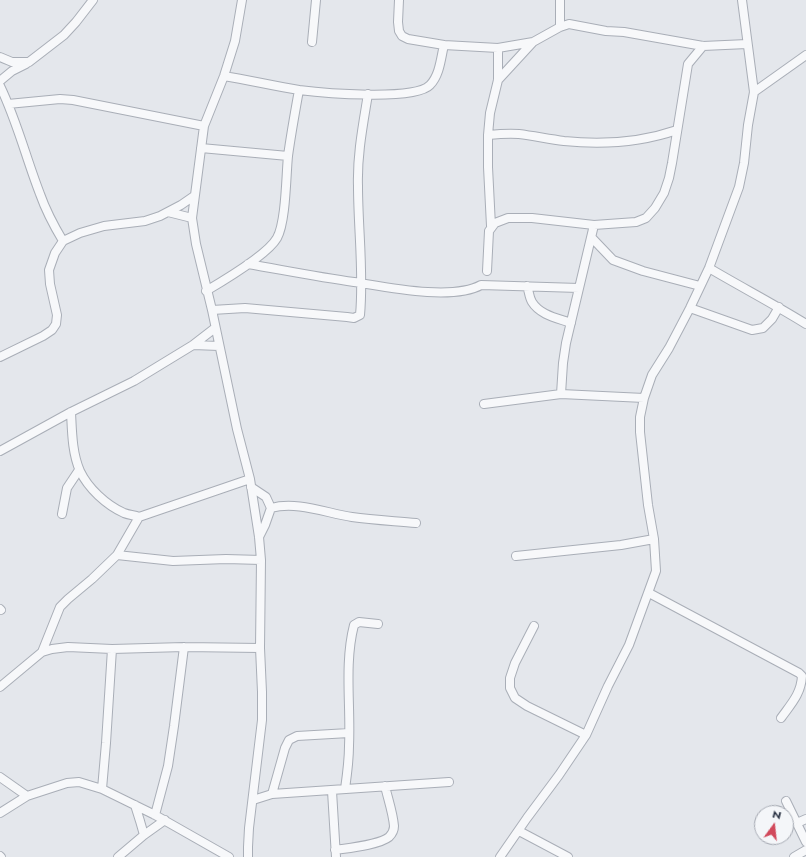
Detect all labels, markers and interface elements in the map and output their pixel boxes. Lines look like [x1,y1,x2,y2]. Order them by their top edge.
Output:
north arrow [754,805,794,845]
text: N [771,806,783,823]

